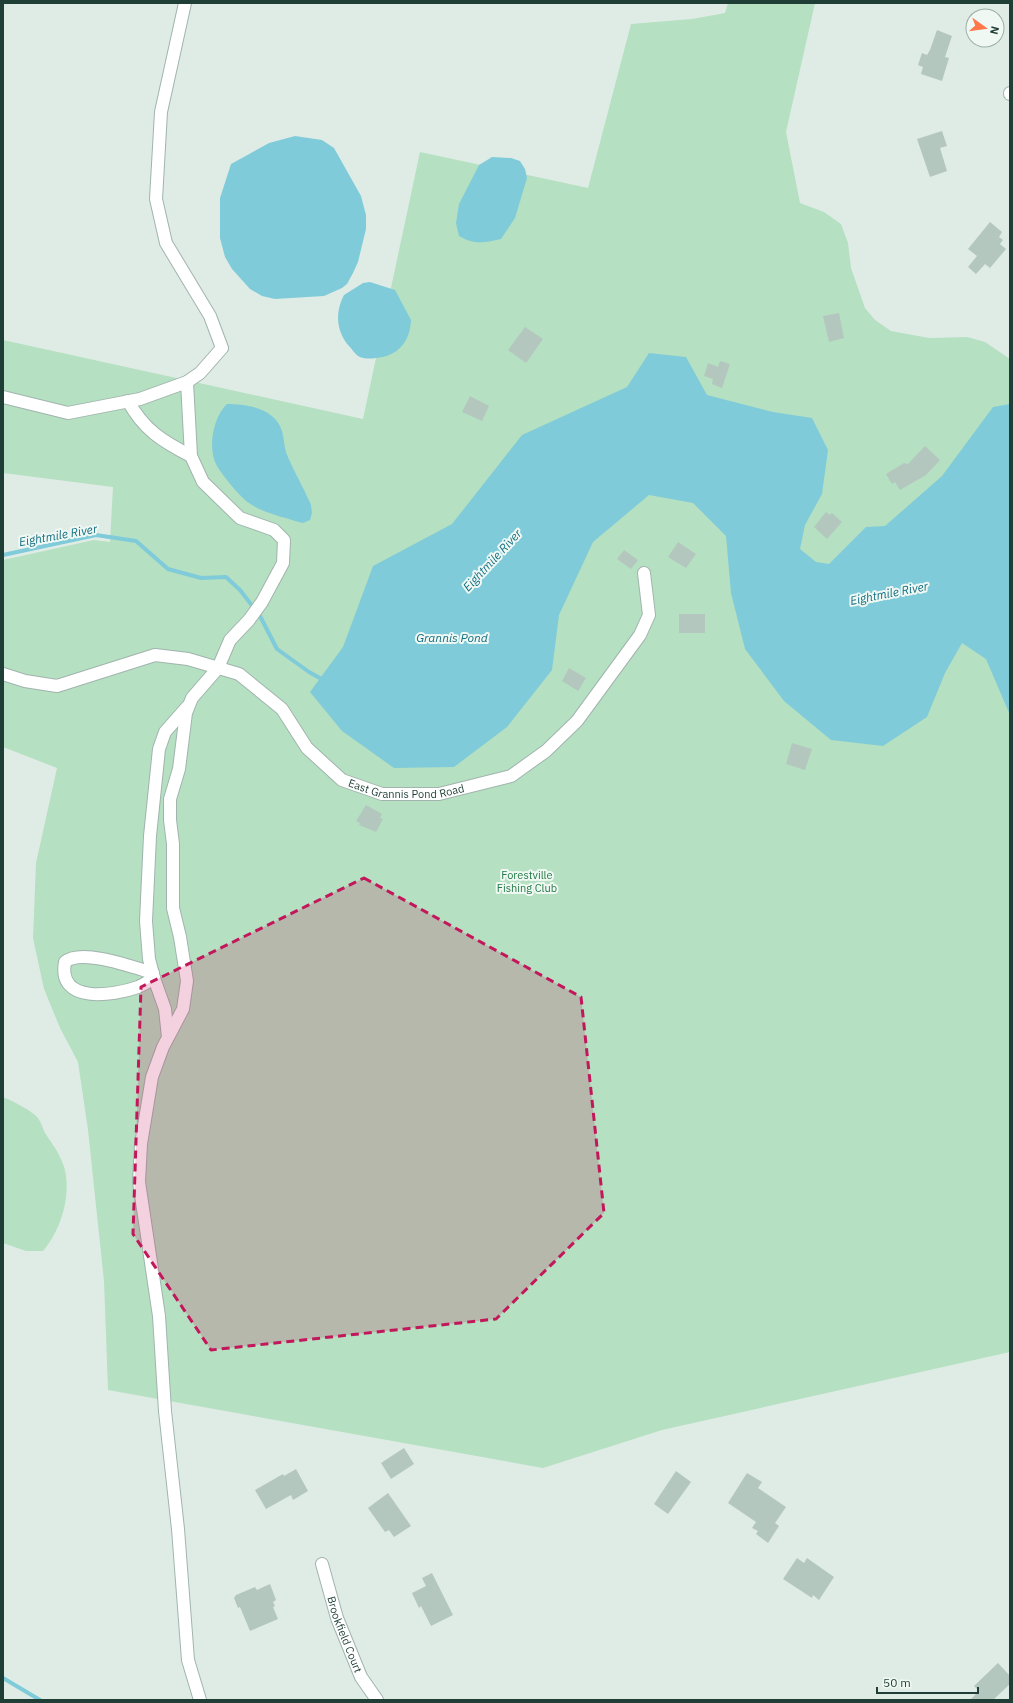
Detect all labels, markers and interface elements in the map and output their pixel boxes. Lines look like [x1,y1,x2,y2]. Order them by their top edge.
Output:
north arrow [965,8,1005,48]
text: N [987,25,1002,36]
water label: Eightmile River [18,521,99,549]
water label: Eightmile River [460,526,525,594]
water label: Eightmile River [849,578,930,608]
water label: Grannis Pond [416,630,488,645]
street label: East Grannis Pond Road [346,776,466,801]
park label: Forestville Fishing Club [497,868,557,895]
street label: Brookfield Court [324,1594,366,1675]
scale bar [877,1669,978,1695]
text: 50 m [883,1675,911,1690]

